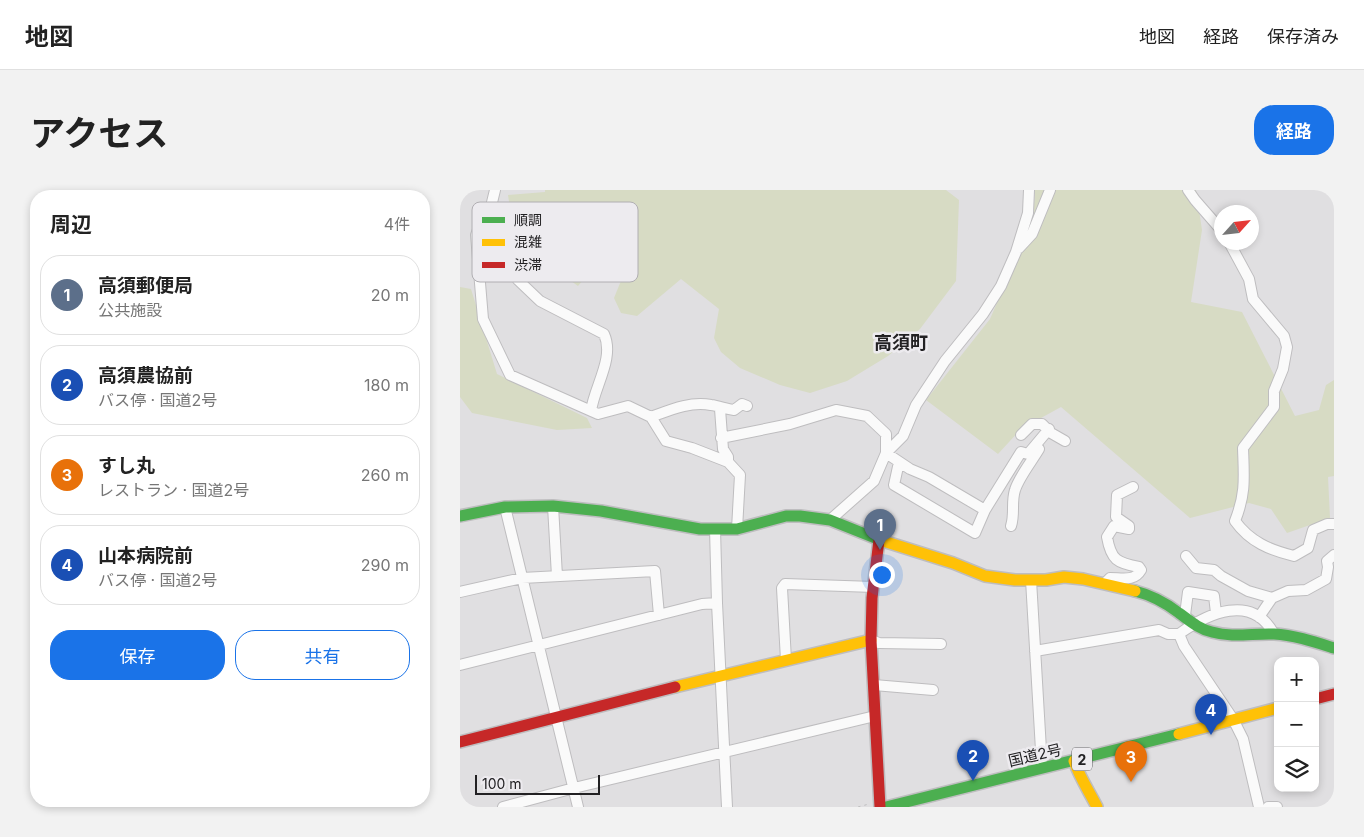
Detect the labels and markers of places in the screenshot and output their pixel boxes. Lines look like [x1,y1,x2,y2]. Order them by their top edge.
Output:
pin: 1 [864,509,896,550]
pin: 4 [1195,694,1227,735]
pin: 2 [957,740,989,781]
pin: 3 [1115,741,1147,782]

